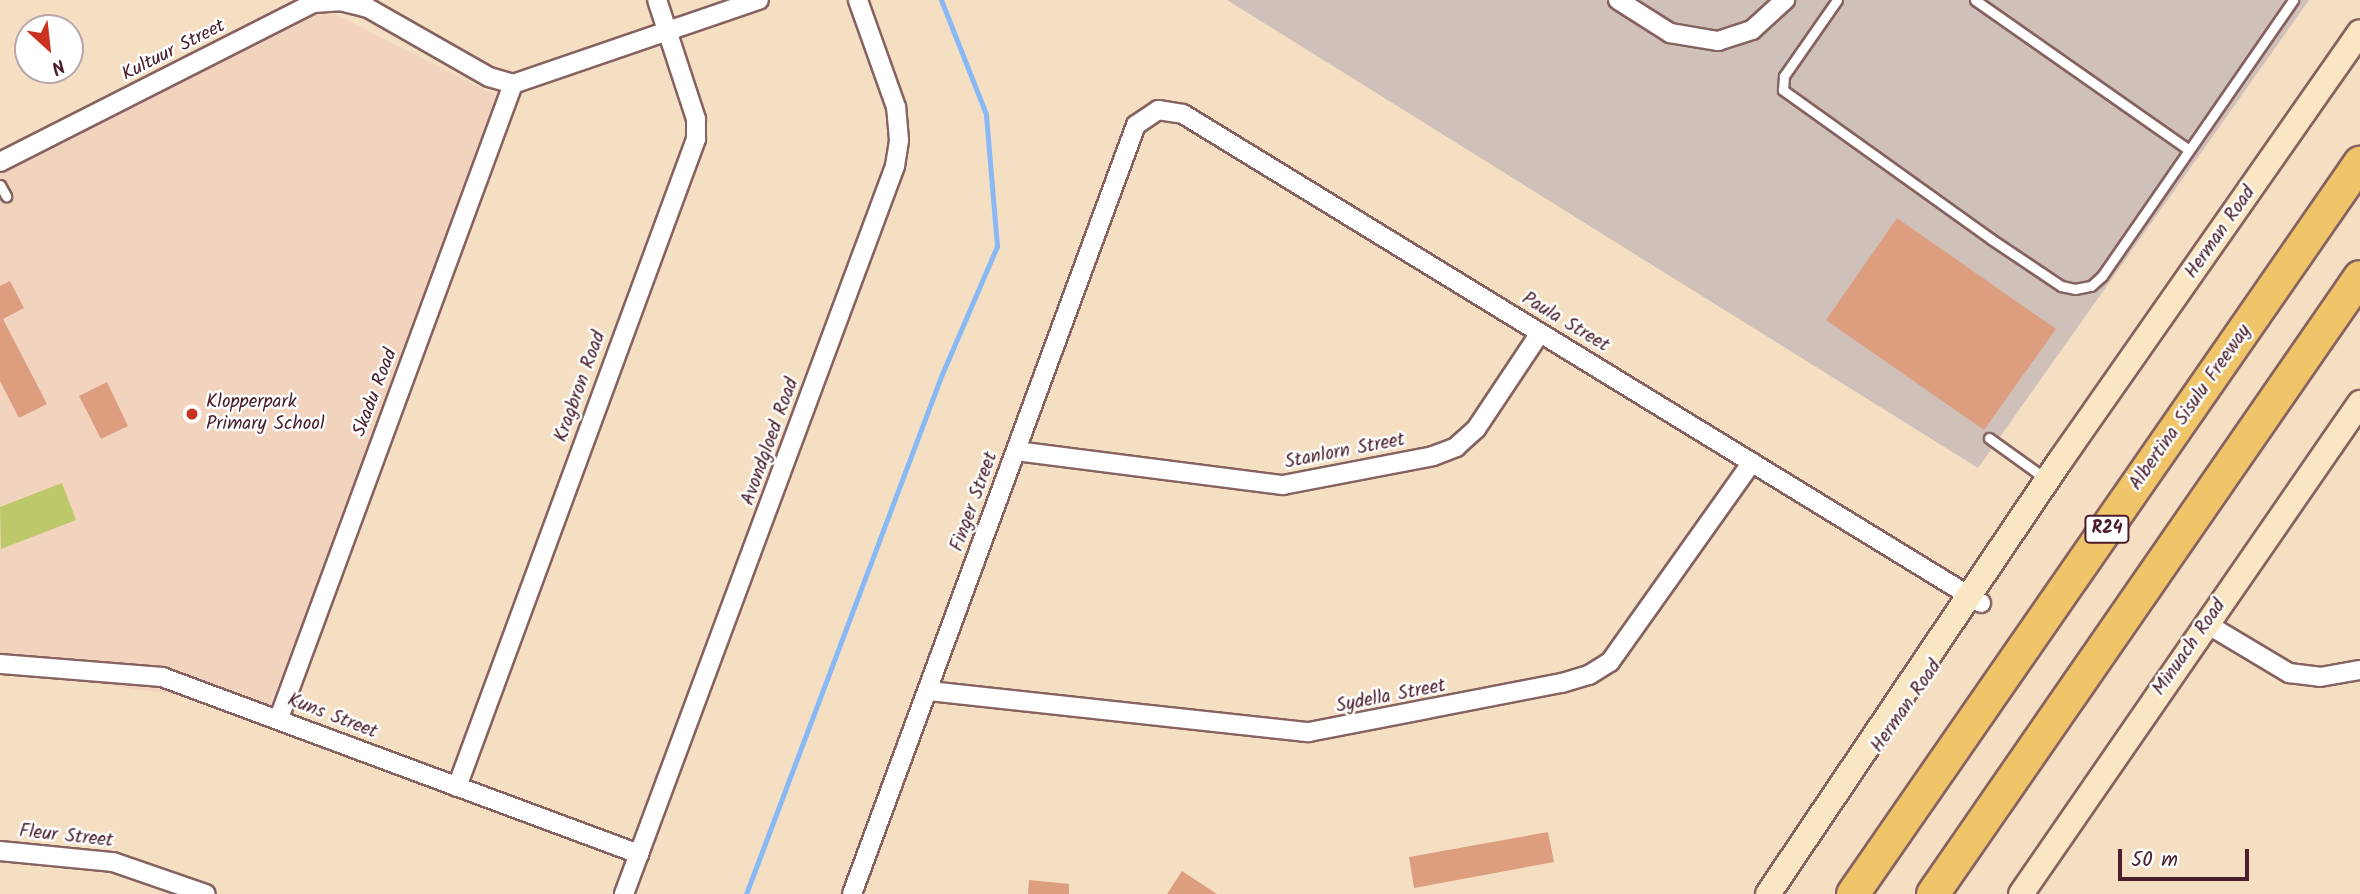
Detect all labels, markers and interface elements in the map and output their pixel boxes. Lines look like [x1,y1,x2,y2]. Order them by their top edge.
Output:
north arrow [14,14,84,84]
street label: Kultuur Street [119,15,229,87]
text: N [45,50,70,82]
street label: Herman Road [2181,182,2261,284]
street label: Paula Street [1517,288,1613,358]
street label: Albertina Sisulu Freeway [2125,321,2257,495]
street label: Kragbron Road [550,329,612,445]
street label: Skadu Road [349,346,403,440]
street label: Avondgloed Road [737,375,805,509]
place label: Klopperpark Primary School [206,392,325,436]
marker: Klopperpark Primary School [184,406,200,422]
street label: Stanlorn Street [1283,429,1407,475]
street label: Finger Street [946,449,1004,555]
road number: R24 [2084,514,2130,544]
street label: Minuach Road [2149,596,2231,700]
street label: Herman Road [1867,656,1947,758]
street label: Sydella Street [1334,675,1448,719]
street label: Kuns Street [284,689,380,745]
street label: Fleur Street [18,821,114,853]
scale bar [2122,834,2253,878]
text: 50 m [2131,844,2178,877]

